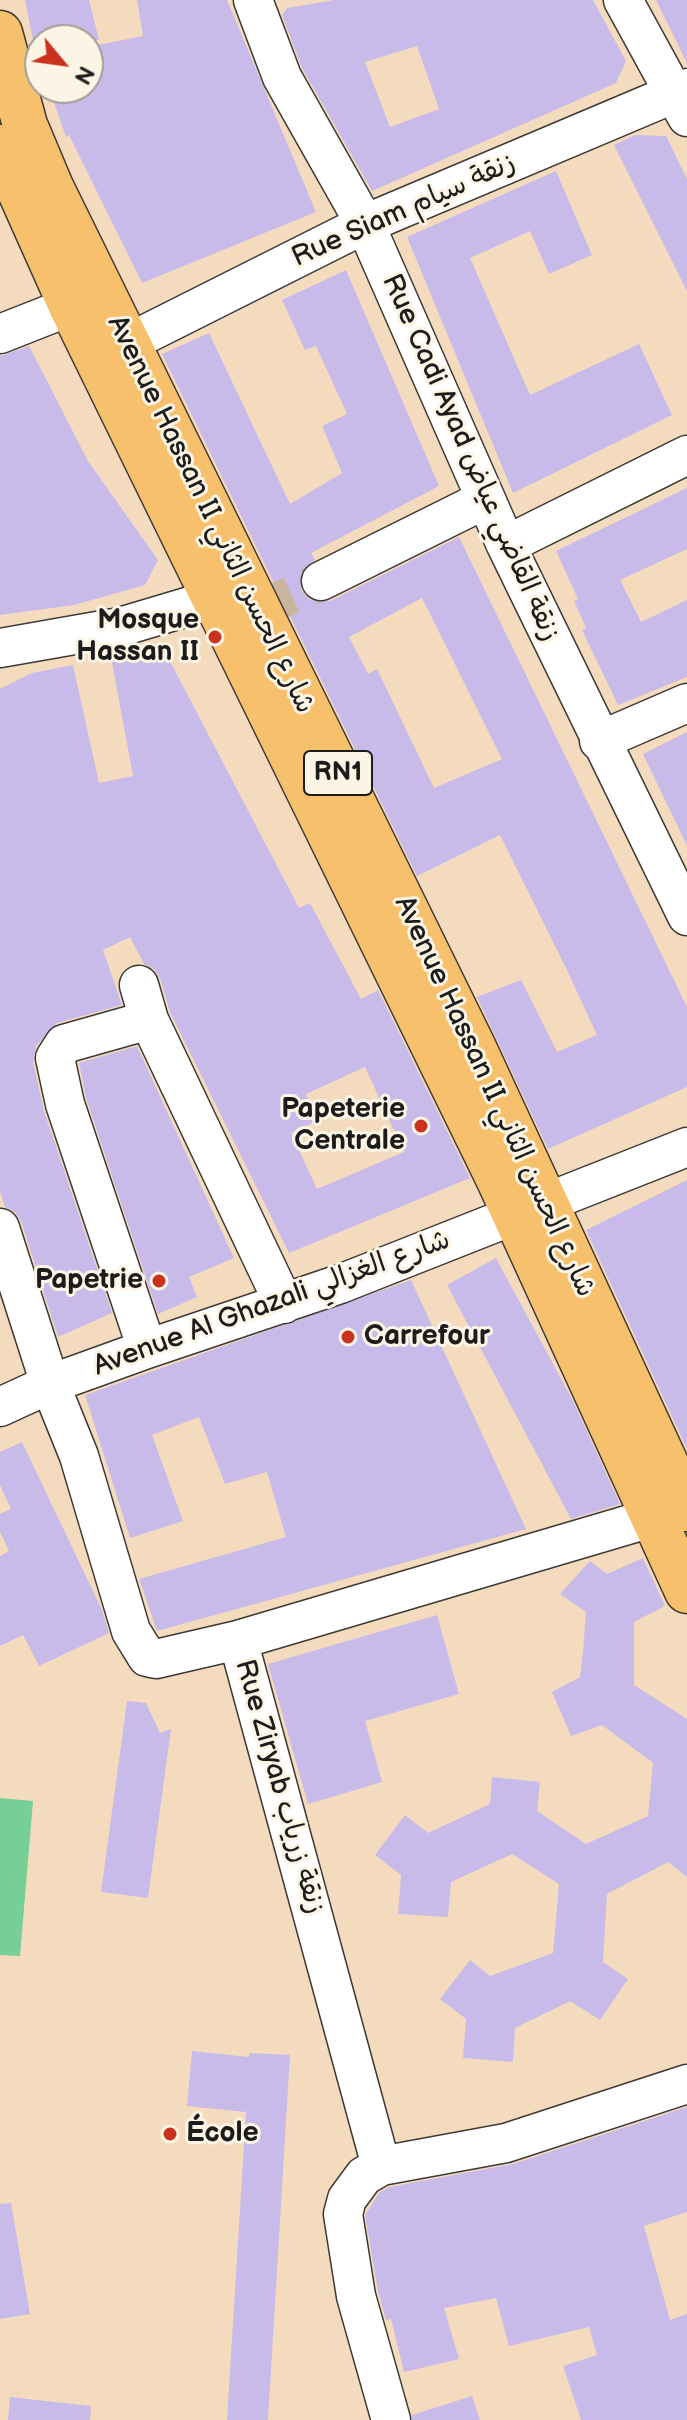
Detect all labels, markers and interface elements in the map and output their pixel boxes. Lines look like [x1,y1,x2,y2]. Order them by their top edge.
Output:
north arrow [24,24,104,104]
text: N [68,61,99,89]
street label: Rue Siam زنقة سيام [287,147,521,275]
street label: Rue Cadi Ayad زنقة القاضي عياض [374,269,566,647]
street label: Avenue Hassan II شارع الحسن الثاني [99,311,321,719]
place label: Mosque Hassan II [76,604,199,670]
marker: Mosque Hassan II [206,628,224,646]
road number: RN1 [304,751,372,795]
street label: Avenue Hassan II شارع الحسن الثاني [386,891,602,1303]
place label: Papeterie Centrale [281,1093,405,1159]
marker: Papeterie Centrale [412,1117,430,1135]
street label: Avenue Al Ghazali شارع الغزالي [89,1224,455,1384]
place label: Papetrie [35,1264,143,1298]
marker: Papetrie [150,1272,168,1290]
place label: Carrefour [364,1320,490,1354]
marker: Carrefour [339,1328,357,1346]
street label: Rue Ziryab زنقة زرياب [227,1656,331,1918]
place label: École [186,2117,259,2151]
marker: École [161,2125,179,2143]

